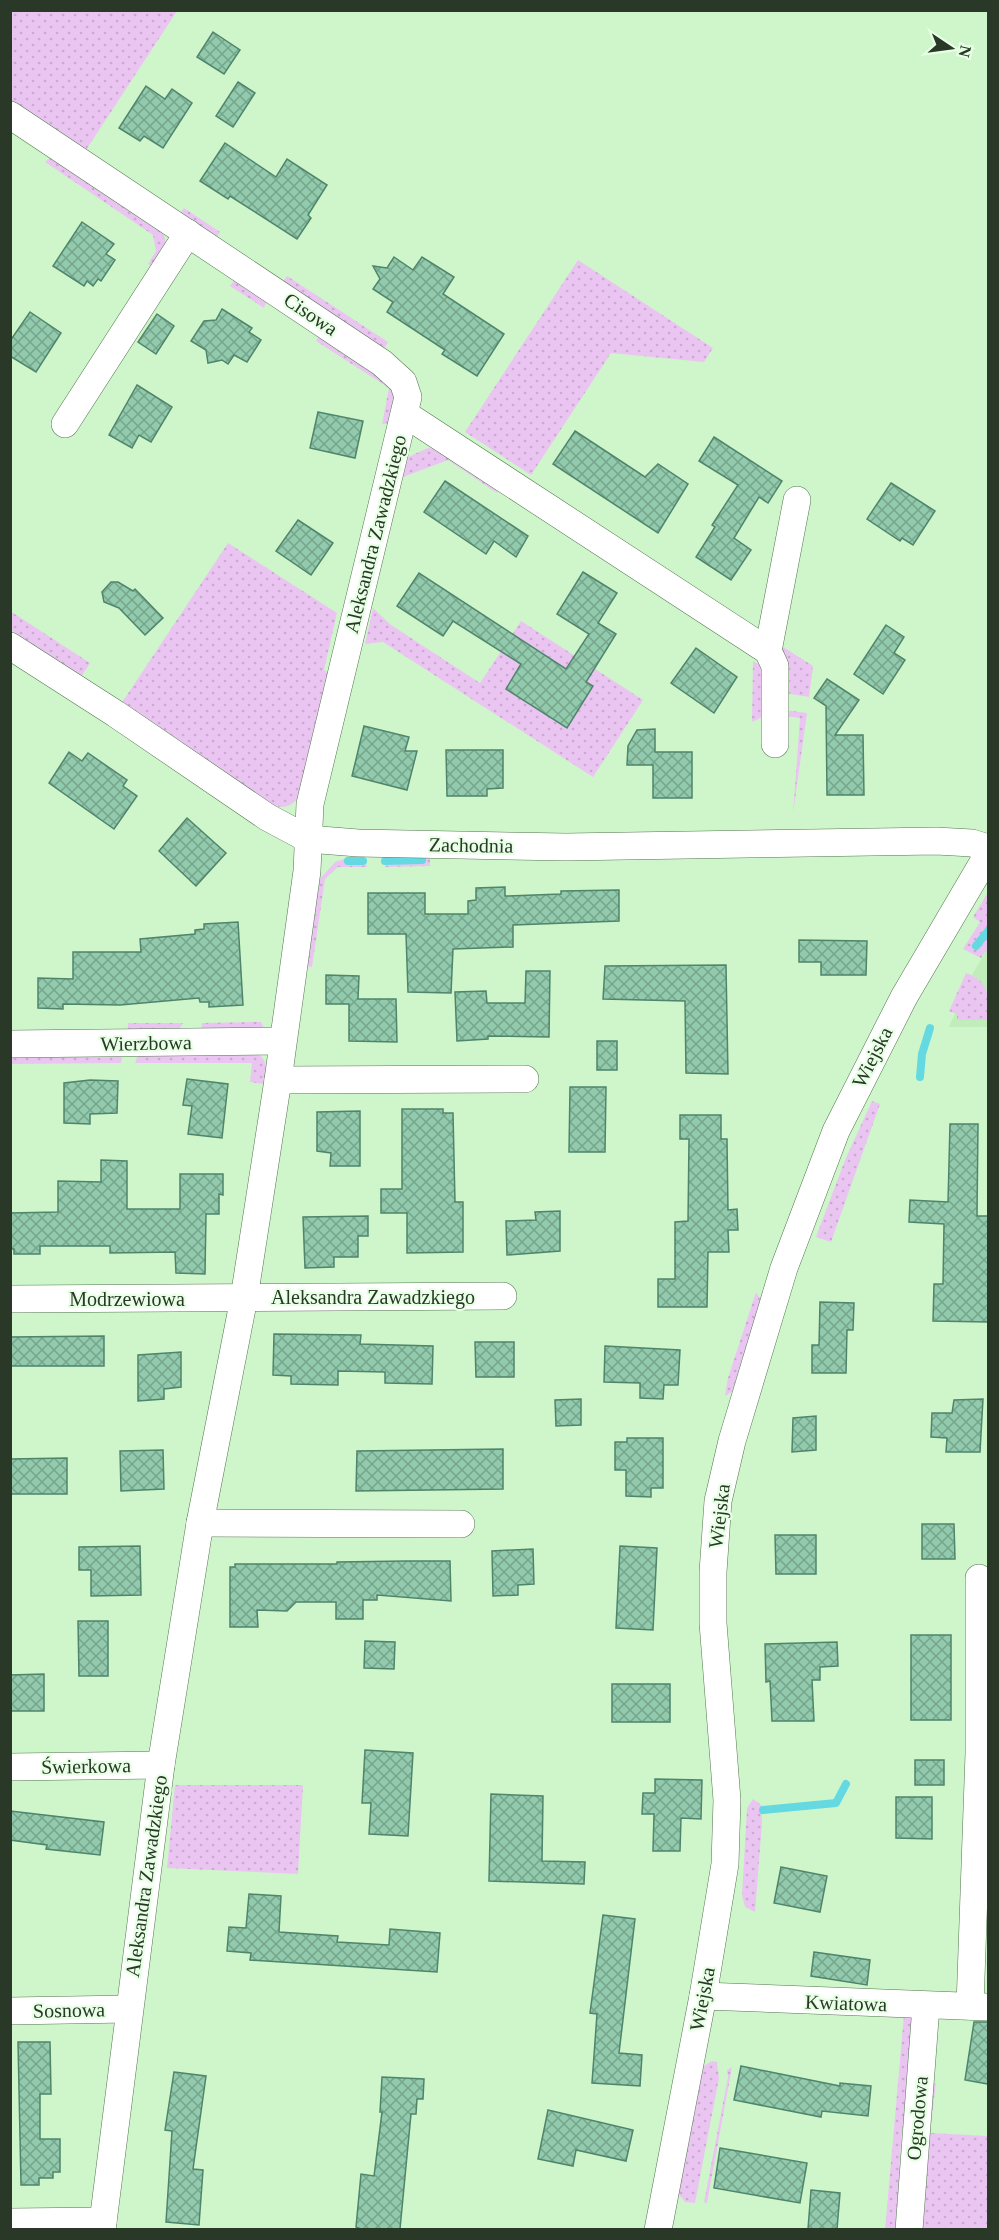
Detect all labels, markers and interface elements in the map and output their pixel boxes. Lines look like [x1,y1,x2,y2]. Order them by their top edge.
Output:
north arrow [921,18,981,78]
text: N [955,44,975,59]
street label: Cisowa [280,288,342,340]
street label: Aleksandra Zawadzkiego [340,432,411,636]
street label: Zachodnia [429,833,514,857]
street label: Wiejska [848,1023,897,1091]
street label: Wierzbowa [100,1031,192,1055]
street label: Aleksandra Zawadzkiego [271,1286,475,1309]
street label: Modrzewiowa [69,1288,185,1310]
street label: Wiejska [704,1482,735,1550]
street label: Świerkowa [41,1753,131,1778]
street label: Aleksandra Zawadzkiego [121,1774,172,1979]
street label: Wiejska [685,1965,720,2033]
street label: Kwiatowa [805,1991,888,2015]
street label: Sosnowa [33,1998,105,2022]
street label: Ogrodowa [902,2075,933,2161]

